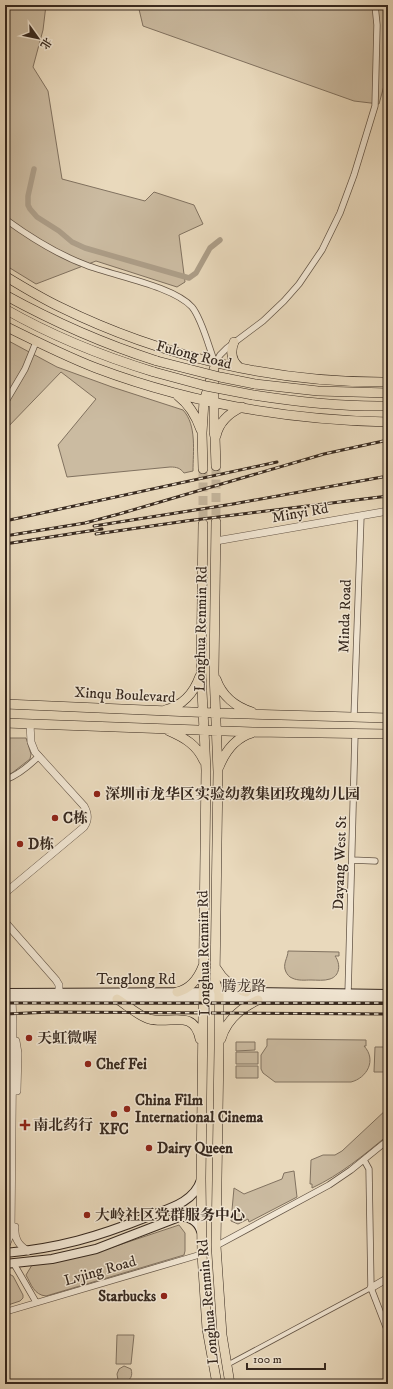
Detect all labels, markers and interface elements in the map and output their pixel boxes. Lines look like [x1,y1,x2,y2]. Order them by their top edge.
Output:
north arrow [18,18,58,58]
text: 北 [37,34,54,51]
street label: Fulong Road [154,336,234,374]
street label: Minyi Rd [270,499,330,527]
street label: Longhua Renmin Rd [190,566,212,692]
street label: Minda Road [334,578,356,653]
street label: Xinqu Boulevard [74,683,176,707]
place label: 深圳市龙华区实验幼教集团玫瑰幼儿园 [105,785,360,804]
marker: 深圳市龙华区实验幼教集团玫瑰幼儿园 [92,789,102,799]
place label: C栋 [63,809,88,828]
marker: C栋 [50,813,60,823]
street label: Dayang West St [329,815,351,910]
place label: D栋 [28,835,54,854]
marker: D栋 [15,839,25,849]
street label: Longhua Renmin Rd [193,890,215,1016]
street label: Tenglong Rd [97,970,176,989]
street label: 腾龙路 [221,977,267,996]
place label: 天虹微喔 [37,1029,97,1048]
marker: 天虹微喔 [24,1033,34,1043]
place label: Chef Fei [96,1055,147,1074]
marker: Chef Fei [83,1059,93,1069]
place label: China Film International Cinema [135,1091,264,1127]
marker: China Film International Cinema [122,1104,132,1114]
marker: KFC [109,1109,119,1119]
place label: 南北药行 [33,1116,93,1135]
marker: 南北药行 [20,1120,30,1130]
place label: KFC [99,1120,129,1139]
place label: Dairy Queen [157,1139,233,1158]
marker: Dairy Queen [144,1143,154,1153]
place label: 大岭社区党群服务中心 [95,1206,245,1225]
marker: 大岭社区党群服务中心 [82,1210,92,1220]
street label: Longhua Renmin Rd [193,1238,223,1365]
street label: Lvjing Road [62,1252,139,1290]
place label: Starbucks [98,1287,156,1306]
marker: Starbucks [159,1291,169,1301]
scale bar [247,1345,325,1371]
text: 100 m [253,1352,282,1367]

